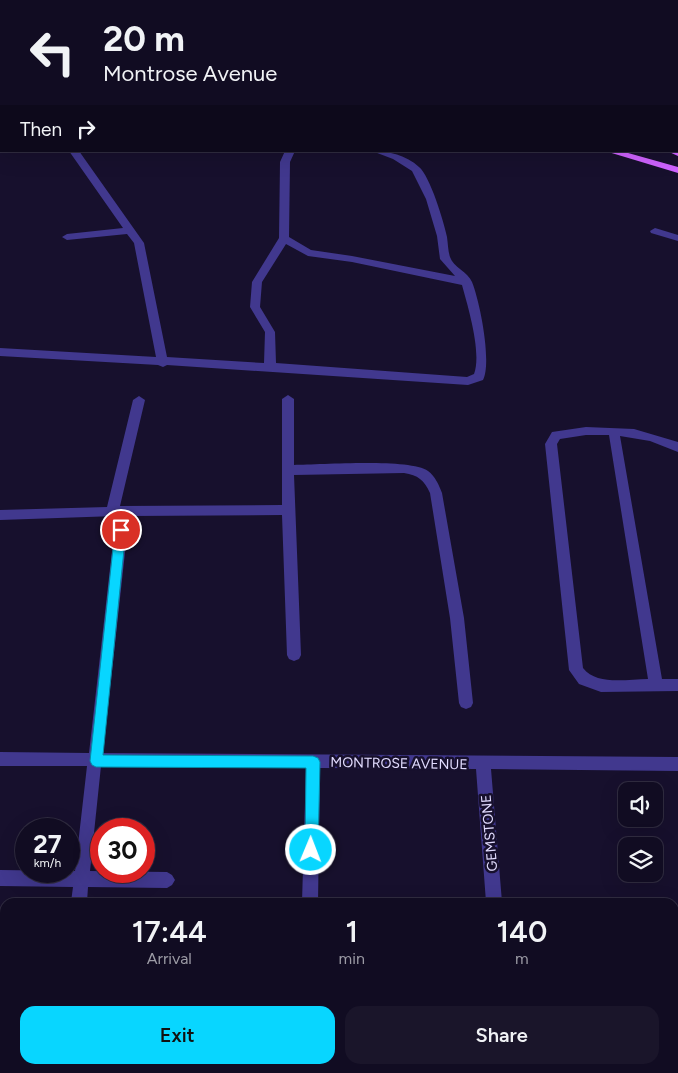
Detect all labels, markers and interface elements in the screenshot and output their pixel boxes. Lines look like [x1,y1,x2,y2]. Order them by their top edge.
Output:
text: 20 m [103,18,185,60]
icon: left [20,20,85,85]
text: Montrose Avenue [103,60,277,87]
icon: right [72,115,100,143]
text: Then [20,118,62,141]
pin [100,509,142,551]
icon: arrive [107,516,135,544]
street label: MONTROSE AVENUE [330,754,468,773]
map controls [618,782,663,882]
button: sound [618,782,663,827]
street label: GEMSTONE [478,794,501,872]
speed limit sign: 30 [90,818,155,883]
position arrow [284,823,336,875]
text: 27 [33,829,62,859]
button: layers [618,837,663,882]
text: km/h [34,856,61,870]
text: 17:44 [132,913,207,950]
text: 1 [345,913,358,950]
text: 140 [497,913,547,950]
text: Arrival [147,949,192,968]
text: min [339,949,365,968]
text: m [515,949,529,968]
button: Exit [20,1006,335,1064]
button: Share [345,1006,659,1064]

